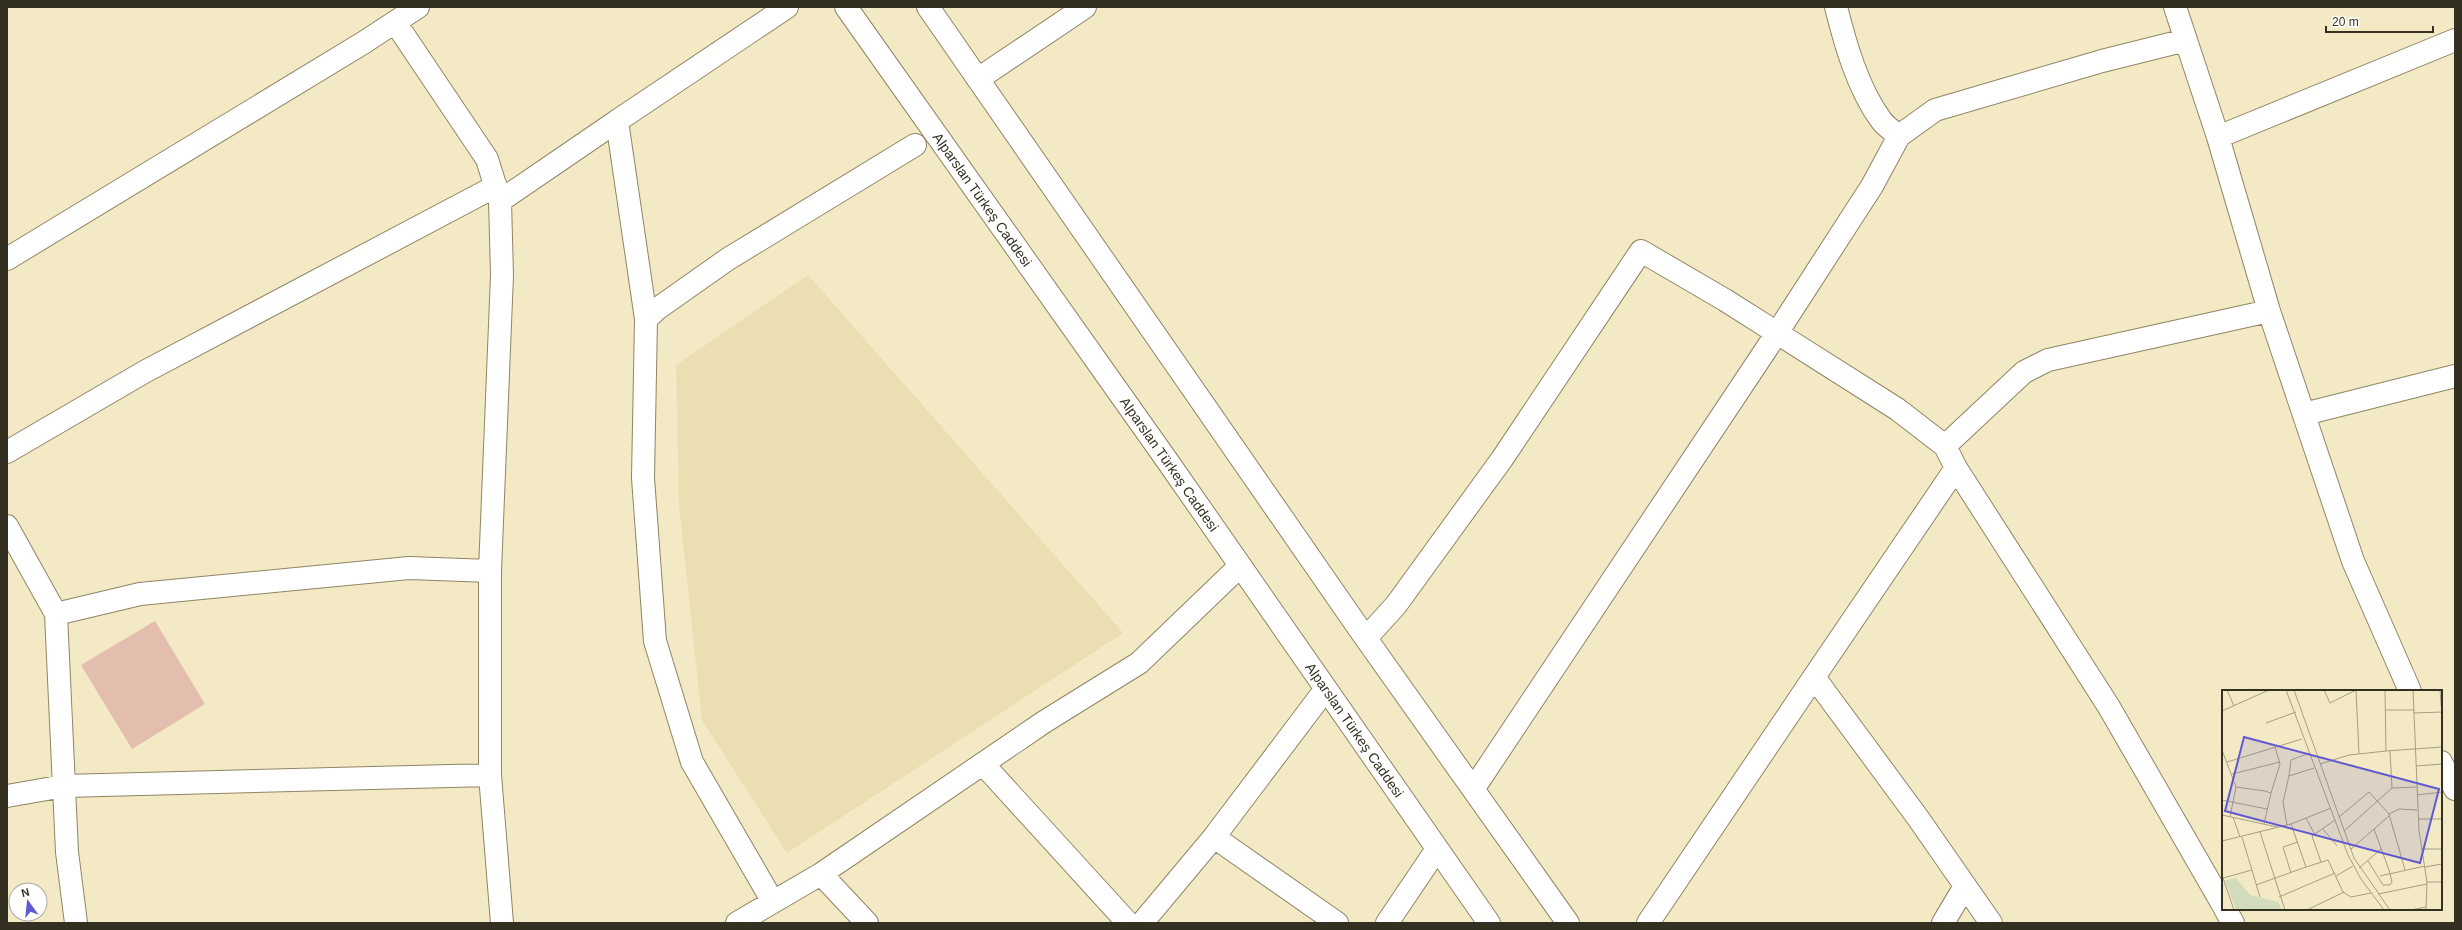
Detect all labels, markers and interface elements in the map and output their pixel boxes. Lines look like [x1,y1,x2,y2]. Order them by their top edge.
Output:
scale bar [2326,8,2433,34]
text: 20 m [2332,15,2359,29]
street label: Alparslan Türkeş Caddesi [930,130,1035,270]
street label: Alparslan Türkeş Caddesi [1117,394,1222,534]
street label: Alparslan Türkeş Caddesi [1302,660,1407,800]
inset map [2222,690,2442,910]
north arrow [8,882,48,922]
text: N [20,886,31,899]

